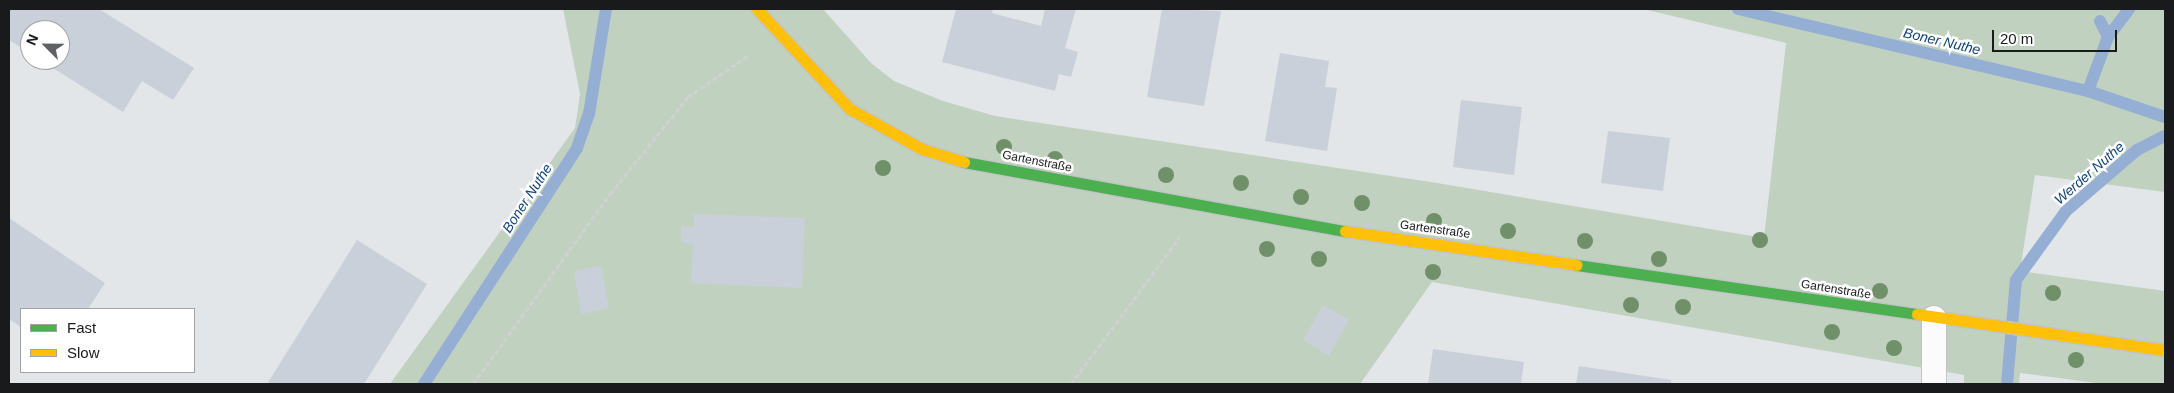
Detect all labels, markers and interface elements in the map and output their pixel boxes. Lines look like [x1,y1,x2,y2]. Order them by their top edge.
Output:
north arrow [20,20,70,70]
scale bar [1994,20,2119,52]
water label: Boner Nuthe [1902,24,1982,58]
text: 20 m [2000,30,2033,47]
text: N [23,32,41,47]
water label: Werder Nuthe [2051,138,2127,208]
street label: Gartenstraße [1001,148,1073,176]
water label: Boner Nuthe [499,160,555,236]
street label: Gartenstraße [1399,218,1471,242]
street label: Gartenstraße [1800,277,1872,303]
legend [20,308,195,373]
text: Fast [67,319,96,336]
text: Slow [67,344,100,361]

